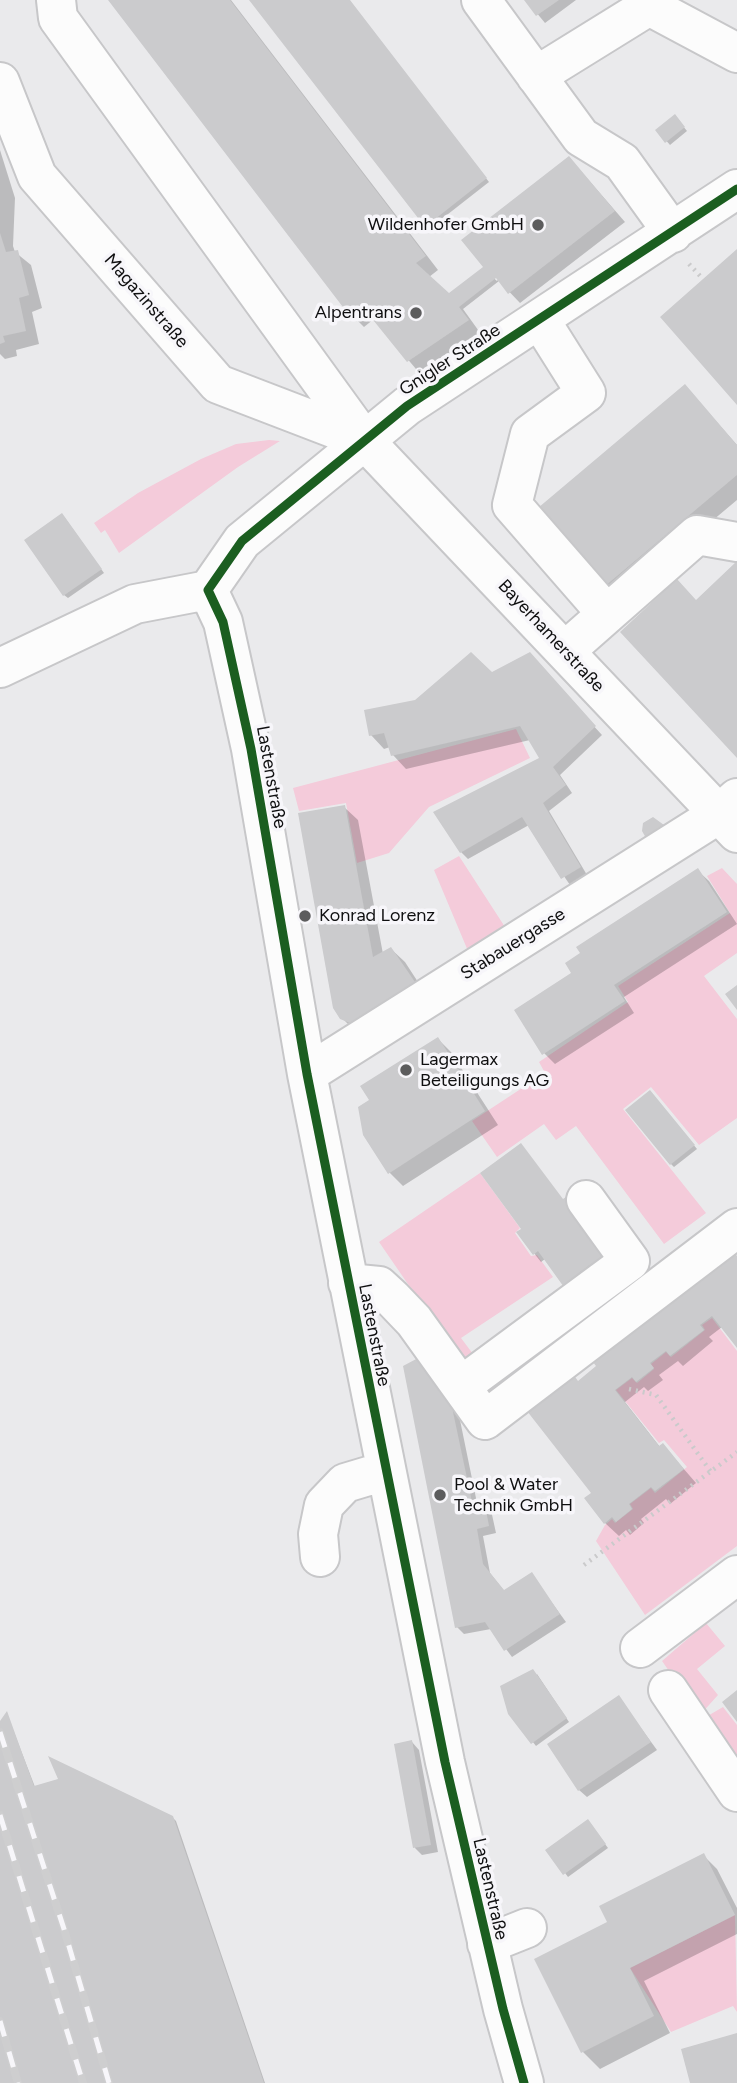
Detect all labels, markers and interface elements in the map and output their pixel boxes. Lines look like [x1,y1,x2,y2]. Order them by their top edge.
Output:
place label: Wildenhofer GmbH [368,214,524,236]
marker: Wildenhofer GmbH [530,217,546,233]
street label: Magazinstraße [99,250,193,352]
place label: Alpentrans [315,302,402,324]
marker: Alpentrans [408,305,424,321]
street label: Gnigler Straße [396,319,504,401]
street label: Bayerhamerstraße [493,575,609,697]
street label: Lastenstraße [251,724,291,830]
street label: Stabauergasse [457,903,569,985]
place label: Konrad Lorenz [319,905,435,927]
marker: Konrad Lorenz [297,908,313,924]
place label: Lagermax Beteiligungs AG [420,1049,549,1092]
marker: Lagermax Beteiligungs AG [398,1062,414,1078]
street label: Lastenstraße [353,1282,395,1388]
place label: Pool & Water Technik GmbH [454,1474,573,1516]
marker: Pool & Water Technik GmbH [432,1487,448,1503]
street label: Lastenstraße [468,1836,512,1942]

